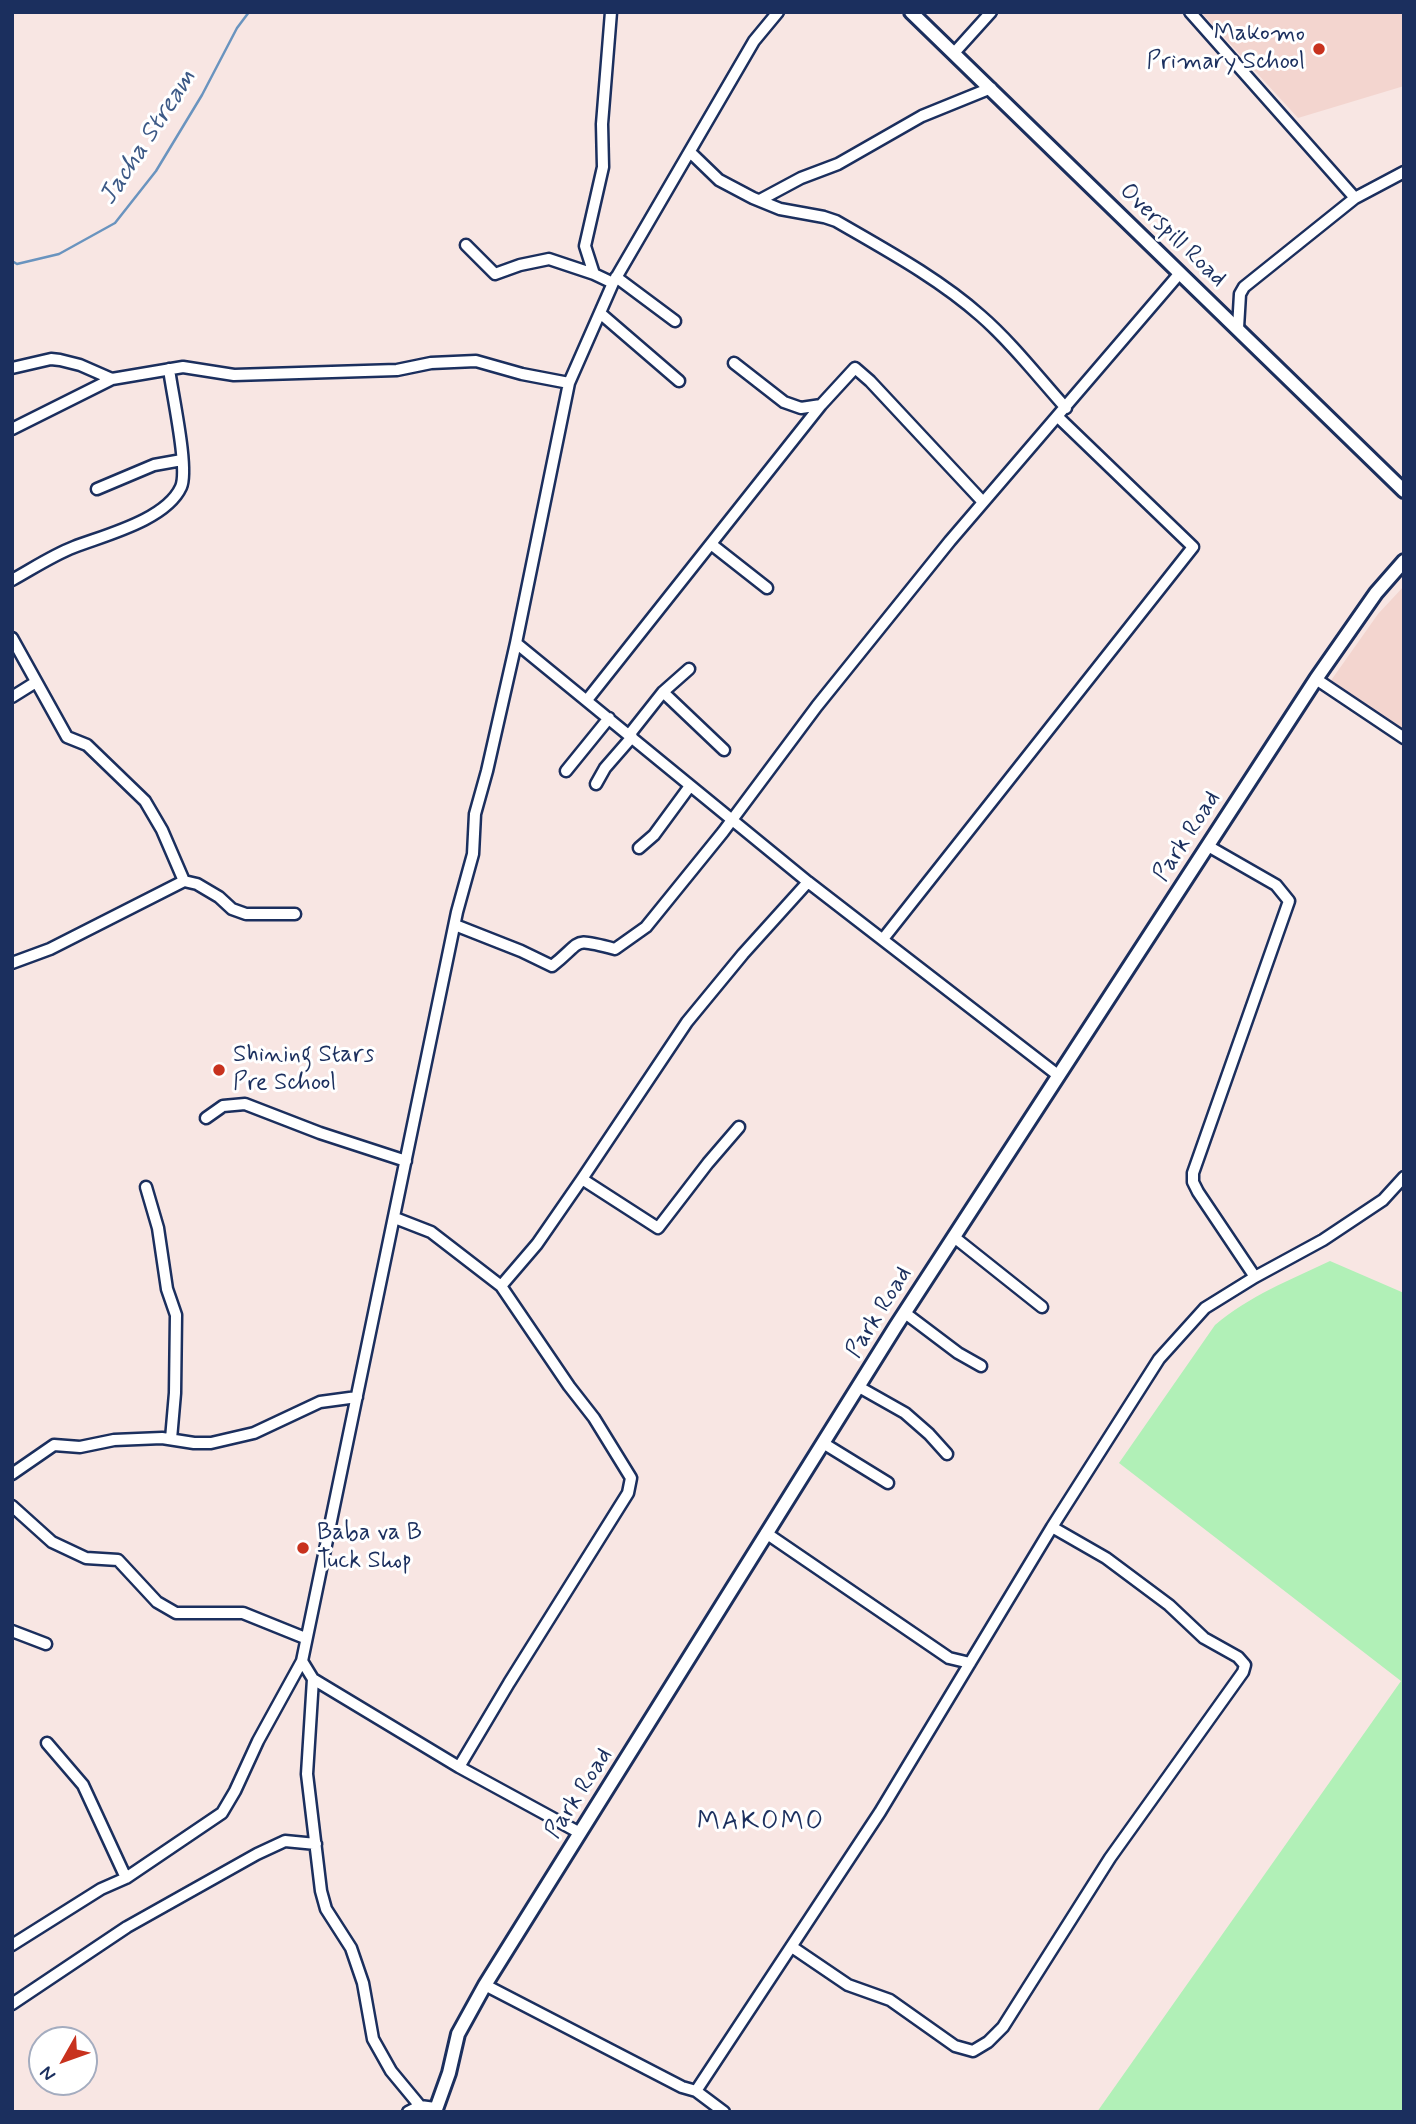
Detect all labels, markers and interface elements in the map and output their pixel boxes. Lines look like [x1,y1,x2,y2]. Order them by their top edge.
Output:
place label: Makomo Primary School [1147,21,1305,77]
marker: Makomo Primary School [1311,41,1327,57]
water label: Jacha Stream [94,64,204,212]
street label: Overspill Road [1112,178,1232,294]
street label: Park Road [1148,786,1228,888]
place label: Shining Stars Pre School [233,1042,374,1098]
marker: Shining Stars Pre School [211,1062,227,1078]
street label: Park Road [841,1262,919,1364]
place label: Baba va B Tuck Shop [317,1520,422,1576]
marker: Baba va B Tuck Shop [295,1540,311,1556]
street label: Park Road [540,1743,620,1845]
district label: MAKOMO [700,1808,822,1840]
north arrow [28,2026,98,2096]
text: N [34,2061,62,2086]

